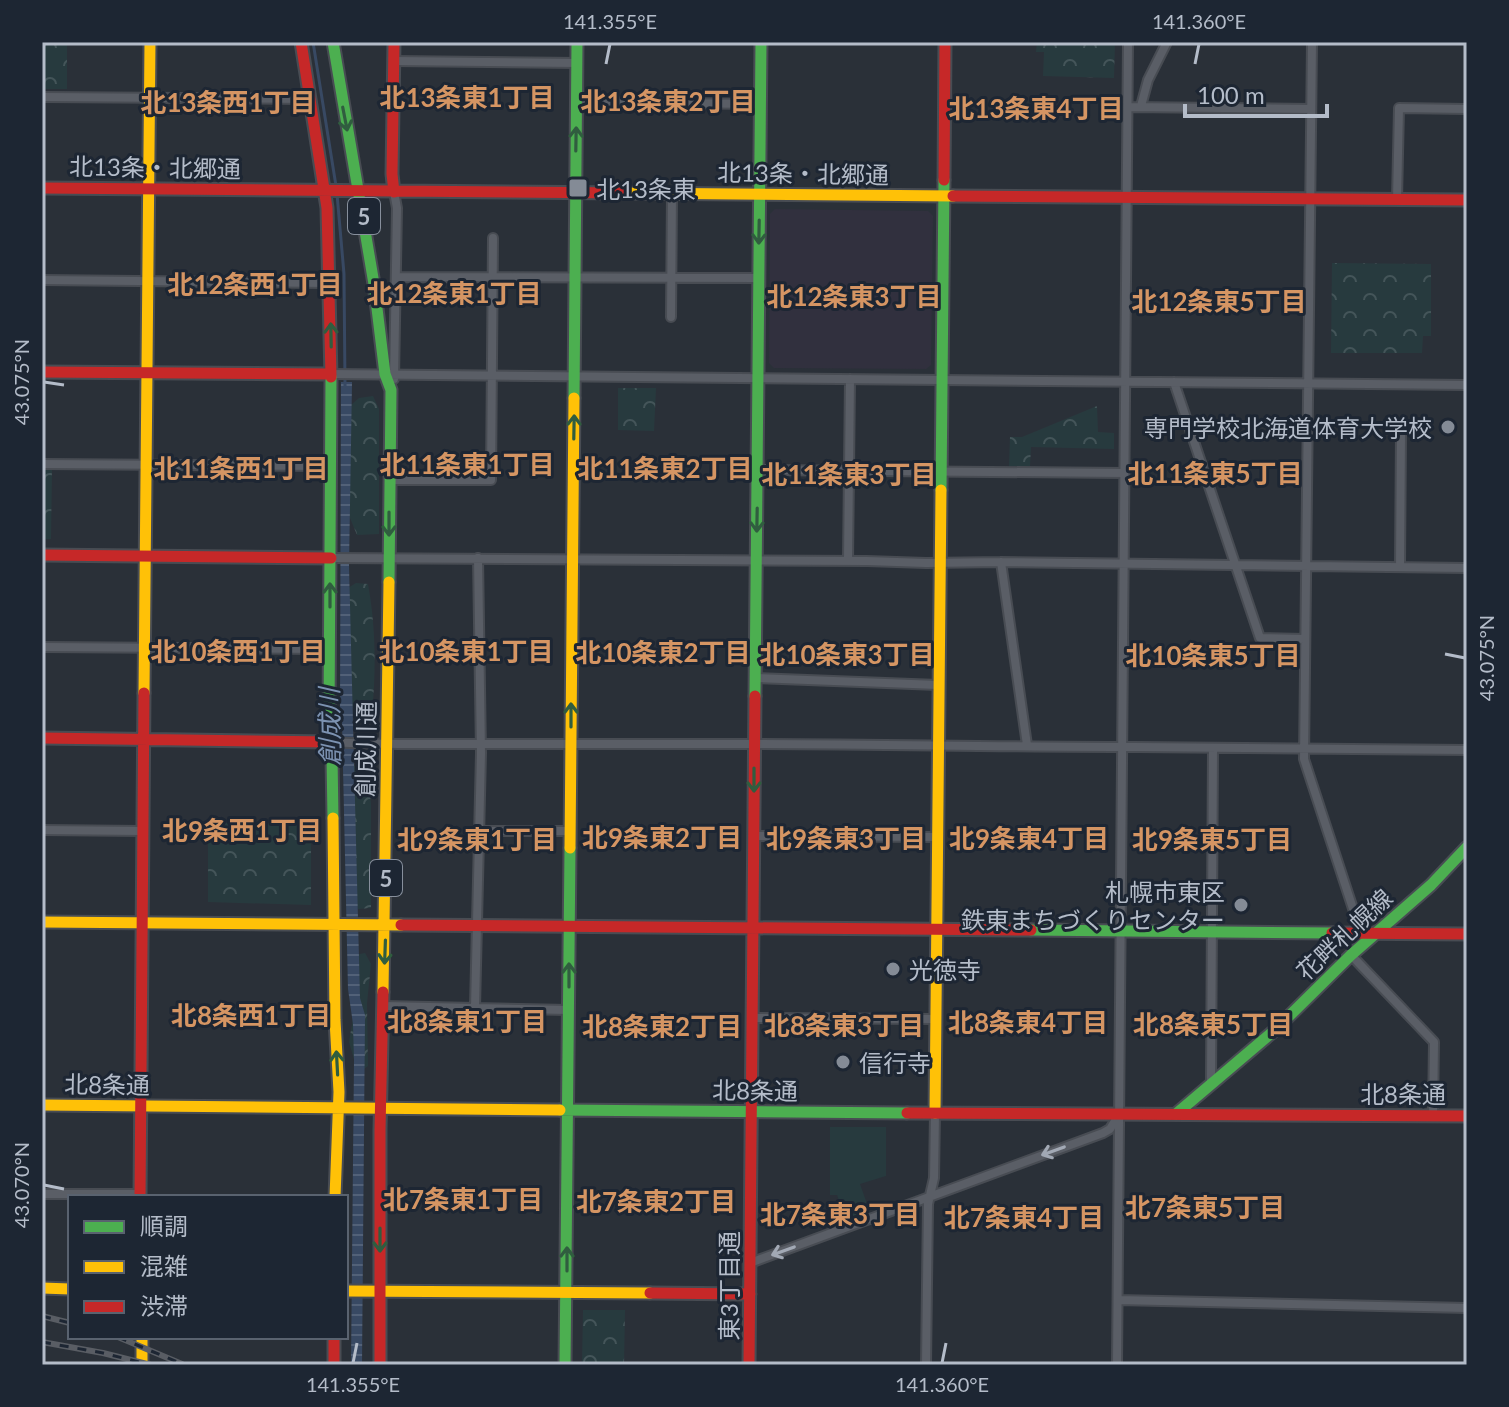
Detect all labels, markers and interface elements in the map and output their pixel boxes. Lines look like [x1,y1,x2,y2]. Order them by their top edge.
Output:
text: 141.355°E [563,9,657,33]
text: 141.360°E [1152,9,1246,33]
scale bar [1185,68,1327,118]
text: 100 m [1197,80,1265,109]
district label: 北13条東1丁目 [379,81,555,113]
district label: 北13条東2丁目 [580,85,756,117]
district label: 北13条西1丁目 [140,86,316,118]
district label: 北13条東4丁目 [948,92,1124,124]
one-way arrow [339,106,354,131]
one-way arrow [569,126,584,153]
street label: 北13条・北郷通 [69,151,241,183]
street label: 北13条・北郷通 [717,157,889,189]
place label: 北13条東 [596,174,696,203]
marker: 北13条東 [567,177,589,199]
road number: 5 [348,198,380,234]
one-way arrow [751,218,767,245]
district label: 北12条西1丁目 [167,268,343,300]
district label: 北12条東1丁目 [366,277,542,309]
district label: 北12条東3丁目 [766,280,942,312]
district label: 北12条東5丁目 [1131,285,1307,317]
one-way arrow [323,322,338,349]
text: 43.075°N [9,339,33,425]
place label: 専門学校北海道体育大学校 [1144,413,1432,442]
one-way arrow [566,414,582,441]
marker: 専門学校北海道体育大学校 [1439,418,1457,436]
district label: 北11条東1丁目 [379,448,555,480]
district label: 北11条西1丁目 [153,452,329,484]
district label: 北11条東2丁目 [577,452,753,484]
district label: 北11条東5丁目 [1127,457,1303,489]
district label: 北11条東3丁目 [761,458,937,490]
one-way arrow [749,506,765,533]
one-way arrow [381,510,397,537]
one-way arrow [322,582,338,609]
text: 43.075°N [1474,615,1498,701]
district label: 北10条西1丁目 [150,635,326,667]
district label: 北10条東1丁目 [378,635,554,667]
district label: 北10条東2丁目 [575,636,751,668]
district label: 北10条東3丁目 [759,638,935,670]
district label: 北10条東5丁目 [1125,639,1301,671]
water label: 創成川 [312,685,346,766]
street label: 創成川通 [350,701,380,797]
one-way arrow [564,702,579,729]
one-way arrow [746,766,762,793]
district label: 北9条西1丁目 [162,814,322,846]
district label: 北9条東2丁目 [582,821,742,853]
district label: 北9条東3丁目 [766,822,926,854]
district label: 北9条東4丁目 [949,822,1109,854]
district label: 北9条東1丁目 [397,823,557,855]
district label: 北9条東5丁目 [1132,823,1292,855]
road number: 5 [370,860,402,896]
place label: 札幌市東区 鉄東まちづくりセンター [961,877,1225,934]
street label: 花畔札幌線 [1290,882,1398,986]
marker: 札幌市東区 鉄東まちづくりセンター [1232,896,1250,914]
one-way arrow [377,938,392,965]
place label: 光徳寺 [909,955,981,984]
marker: 光徳寺 [884,960,902,978]
one-way arrow [561,962,577,989]
district label: 北8条西1丁目 [171,999,331,1031]
district label: 北8条東1丁目 [387,1005,547,1037]
district label: 北8条東4丁目 [948,1006,1108,1038]
district label: 北8条東5丁目 [1133,1008,1293,1040]
district label: 北8条東3丁目 [764,1009,924,1041]
district label: 北8条東2丁目 [582,1010,742,1042]
place label: 信行寺 [859,1048,931,1077]
one-way arrow [330,1050,345,1077]
marker: 信行寺 [834,1053,852,1071]
street label: 北8条通 [64,1069,150,1099]
street label: 北8条通 [712,1075,798,1105]
street label: 北8条通 [1360,1079,1446,1108]
text: 43.070°N [9,1142,33,1228]
one-way arrow [1041,1145,1066,1160]
district label: 北7条東1丁目 [383,1183,543,1215]
district label: 北7条東2丁目 [576,1185,736,1217]
district label: 北7条東5丁目 [1125,1191,1285,1223]
legend [68,1195,348,1339]
district label: 北7条東3丁目 [760,1198,920,1230]
district label: 北7条東4丁目 [944,1201,1104,1233]
text: 順調 [140,1211,188,1240]
one-way arrow [372,1226,388,1253]
street label: 東3丁目通 [714,1231,743,1341]
one-way arrow [771,1245,796,1259]
one-way arrow [559,1246,575,1273]
text: 混雑 [140,1251,188,1280]
text: 渋滞 [140,1291,188,1320]
text: 141.355°E [306,1372,400,1396]
text: 141.360°E [895,1372,989,1396]

